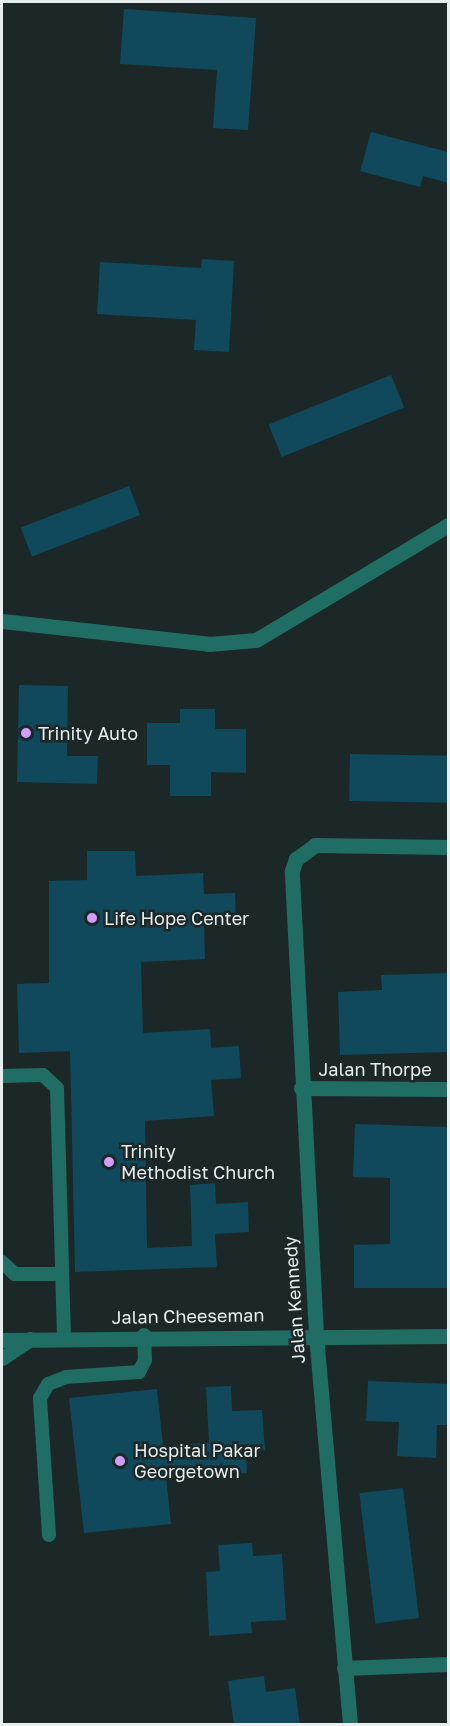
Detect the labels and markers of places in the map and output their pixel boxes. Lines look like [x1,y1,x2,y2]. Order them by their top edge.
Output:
place label: Trinity Auto [38,722,138,744]
marker: Trinity Auto [19,726,33,740]
place label: Life Hope Center [104,907,249,929]
marker: Life Hope Center [85,911,99,925]
place label: Trinity Methodist Church [121,1141,275,1184]
marker: Trinity Methodist Church [102,1155,116,1169]
place label: Hospital Pakar Georgetown [134,1440,261,1482]
marker: Hospital Pakar Georgetown [111,1452,129,1470]

